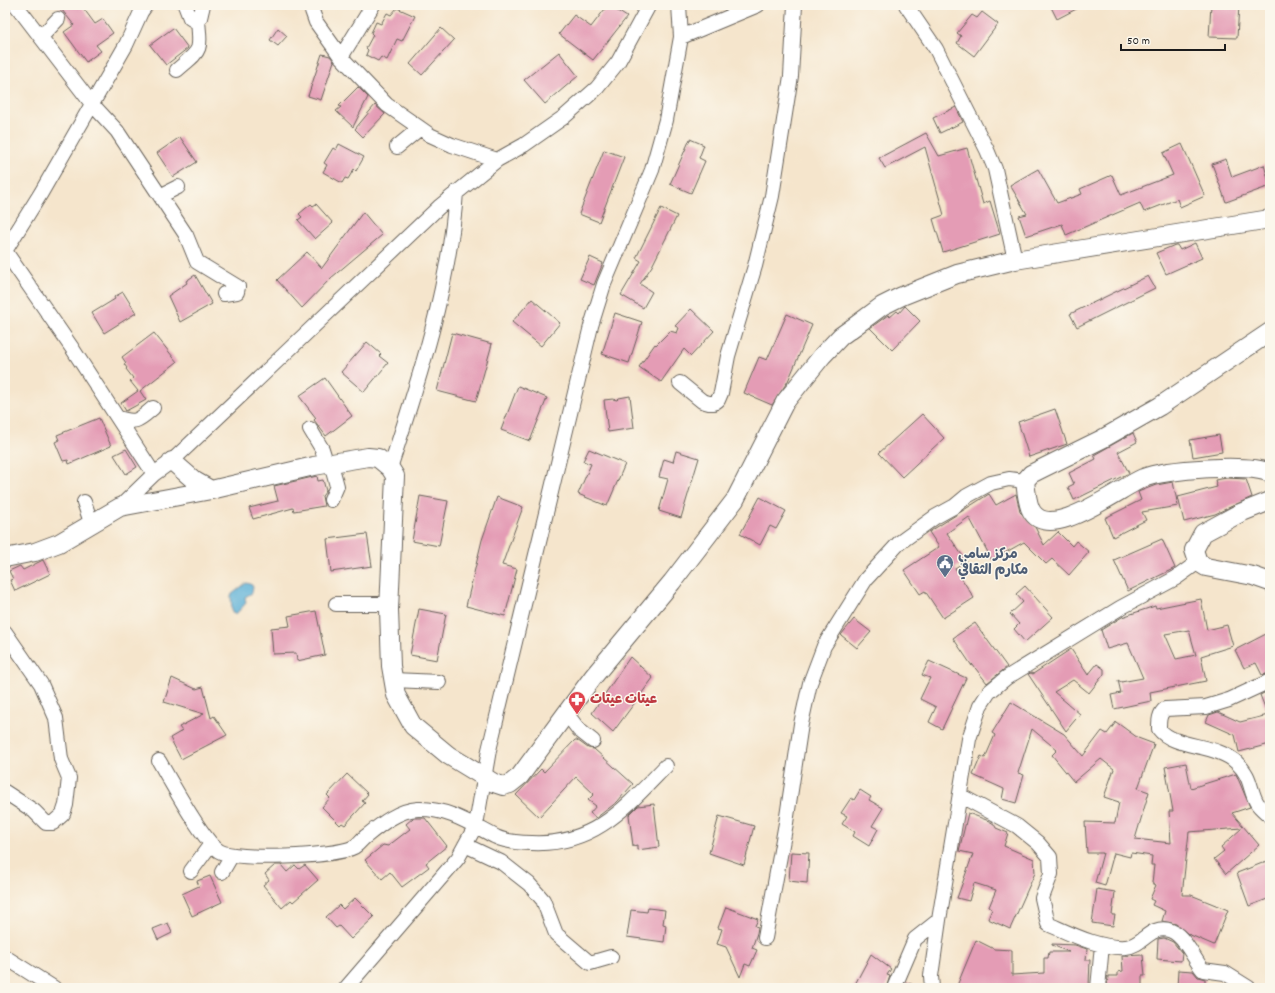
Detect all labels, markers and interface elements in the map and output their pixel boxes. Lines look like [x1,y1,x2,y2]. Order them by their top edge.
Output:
scale bar [1121,26,1225,52]
text: 50 m [1127,33,1150,50]
place label: مركز سامي مكارم الثقافي [958,545,1028,581]
public building icon: مركز سامي مكارم الثقافي [935,553,955,578]
pharmacy icon: عيتات عيتات [567,690,587,715]
place label: عيتات عيتات [590,690,658,710]

